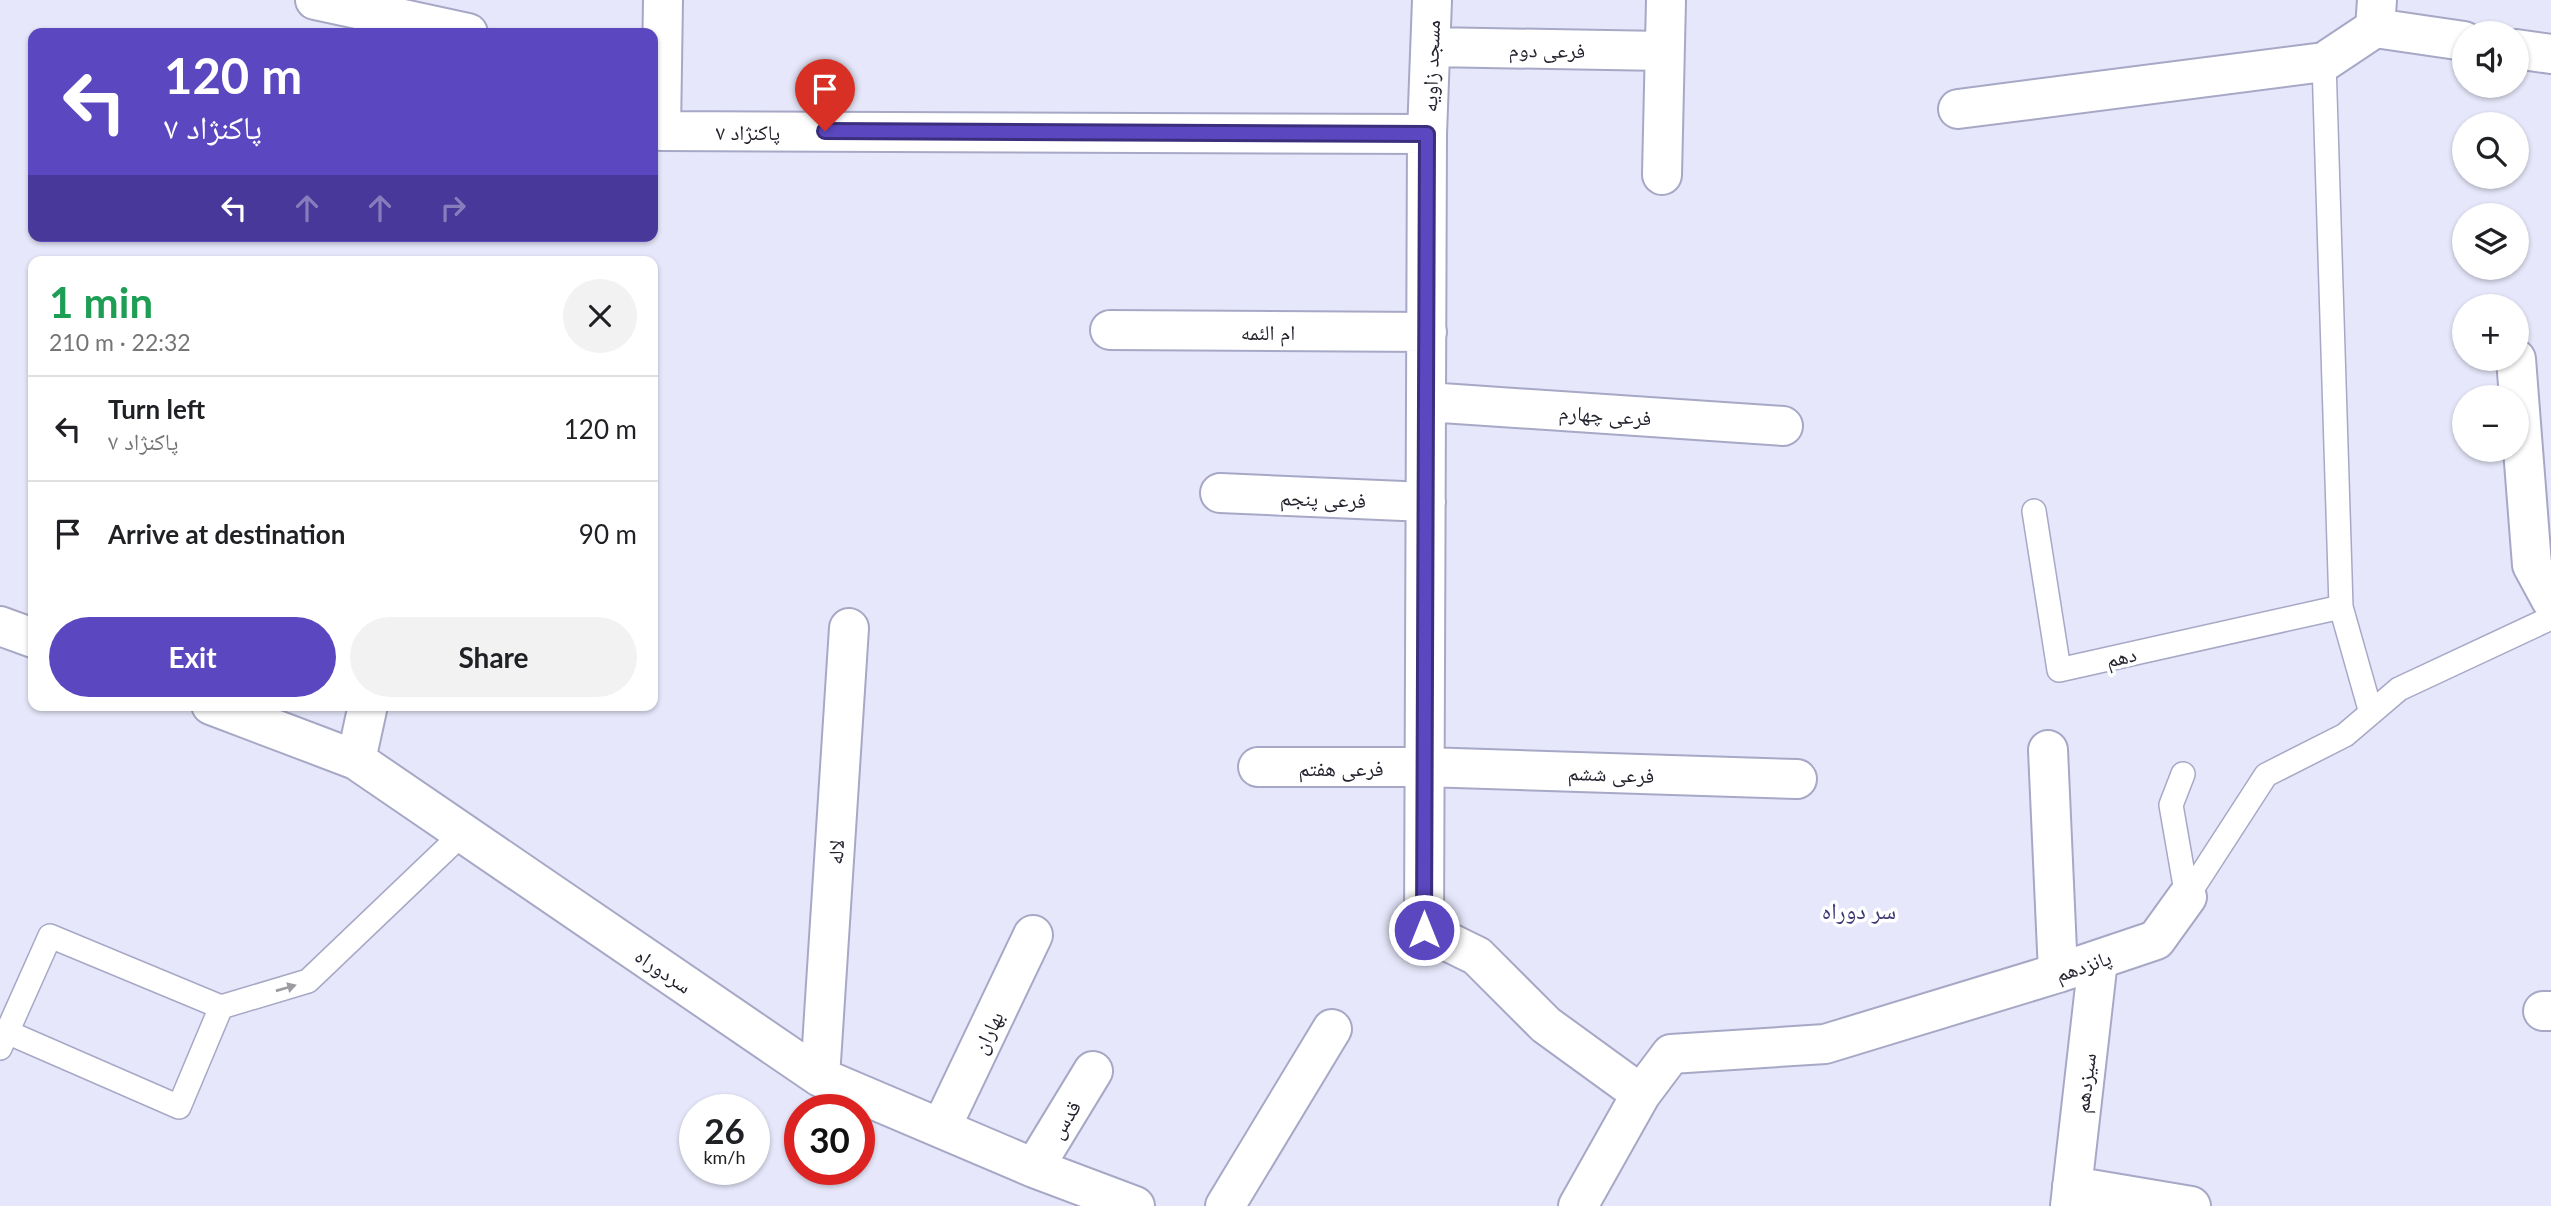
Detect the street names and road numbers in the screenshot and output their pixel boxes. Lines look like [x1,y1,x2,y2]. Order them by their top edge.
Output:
street label: مسجد زاویه [1416,19,1444,113]
street label: فرعی دوم [1508,36,1585,65]
street label: پاکنژاد ۷ [716,119,780,145]
street label: ام الئمه [1241,319,1295,347]
street label: فرعی چهارم [1558,398,1652,433]
street label: فرعی پنجم [1279,484,1366,515]
street label: دهم [2103,640,2139,675]
street label: فرعی هفتم [1298,755,1384,783]
street label: فرعی ششم [1567,759,1655,790]
street label: لاله [822,839,848,865]
street label: سردوراه [631,942,697,998]
street label: پانزدهم [2052,944,2115,989]
street label: بهاران [966,1007,1009,1058]
street label: سیزدهم [2068,1052,2103,1115]
street label: قدس [1043,1095,1087,1144]

